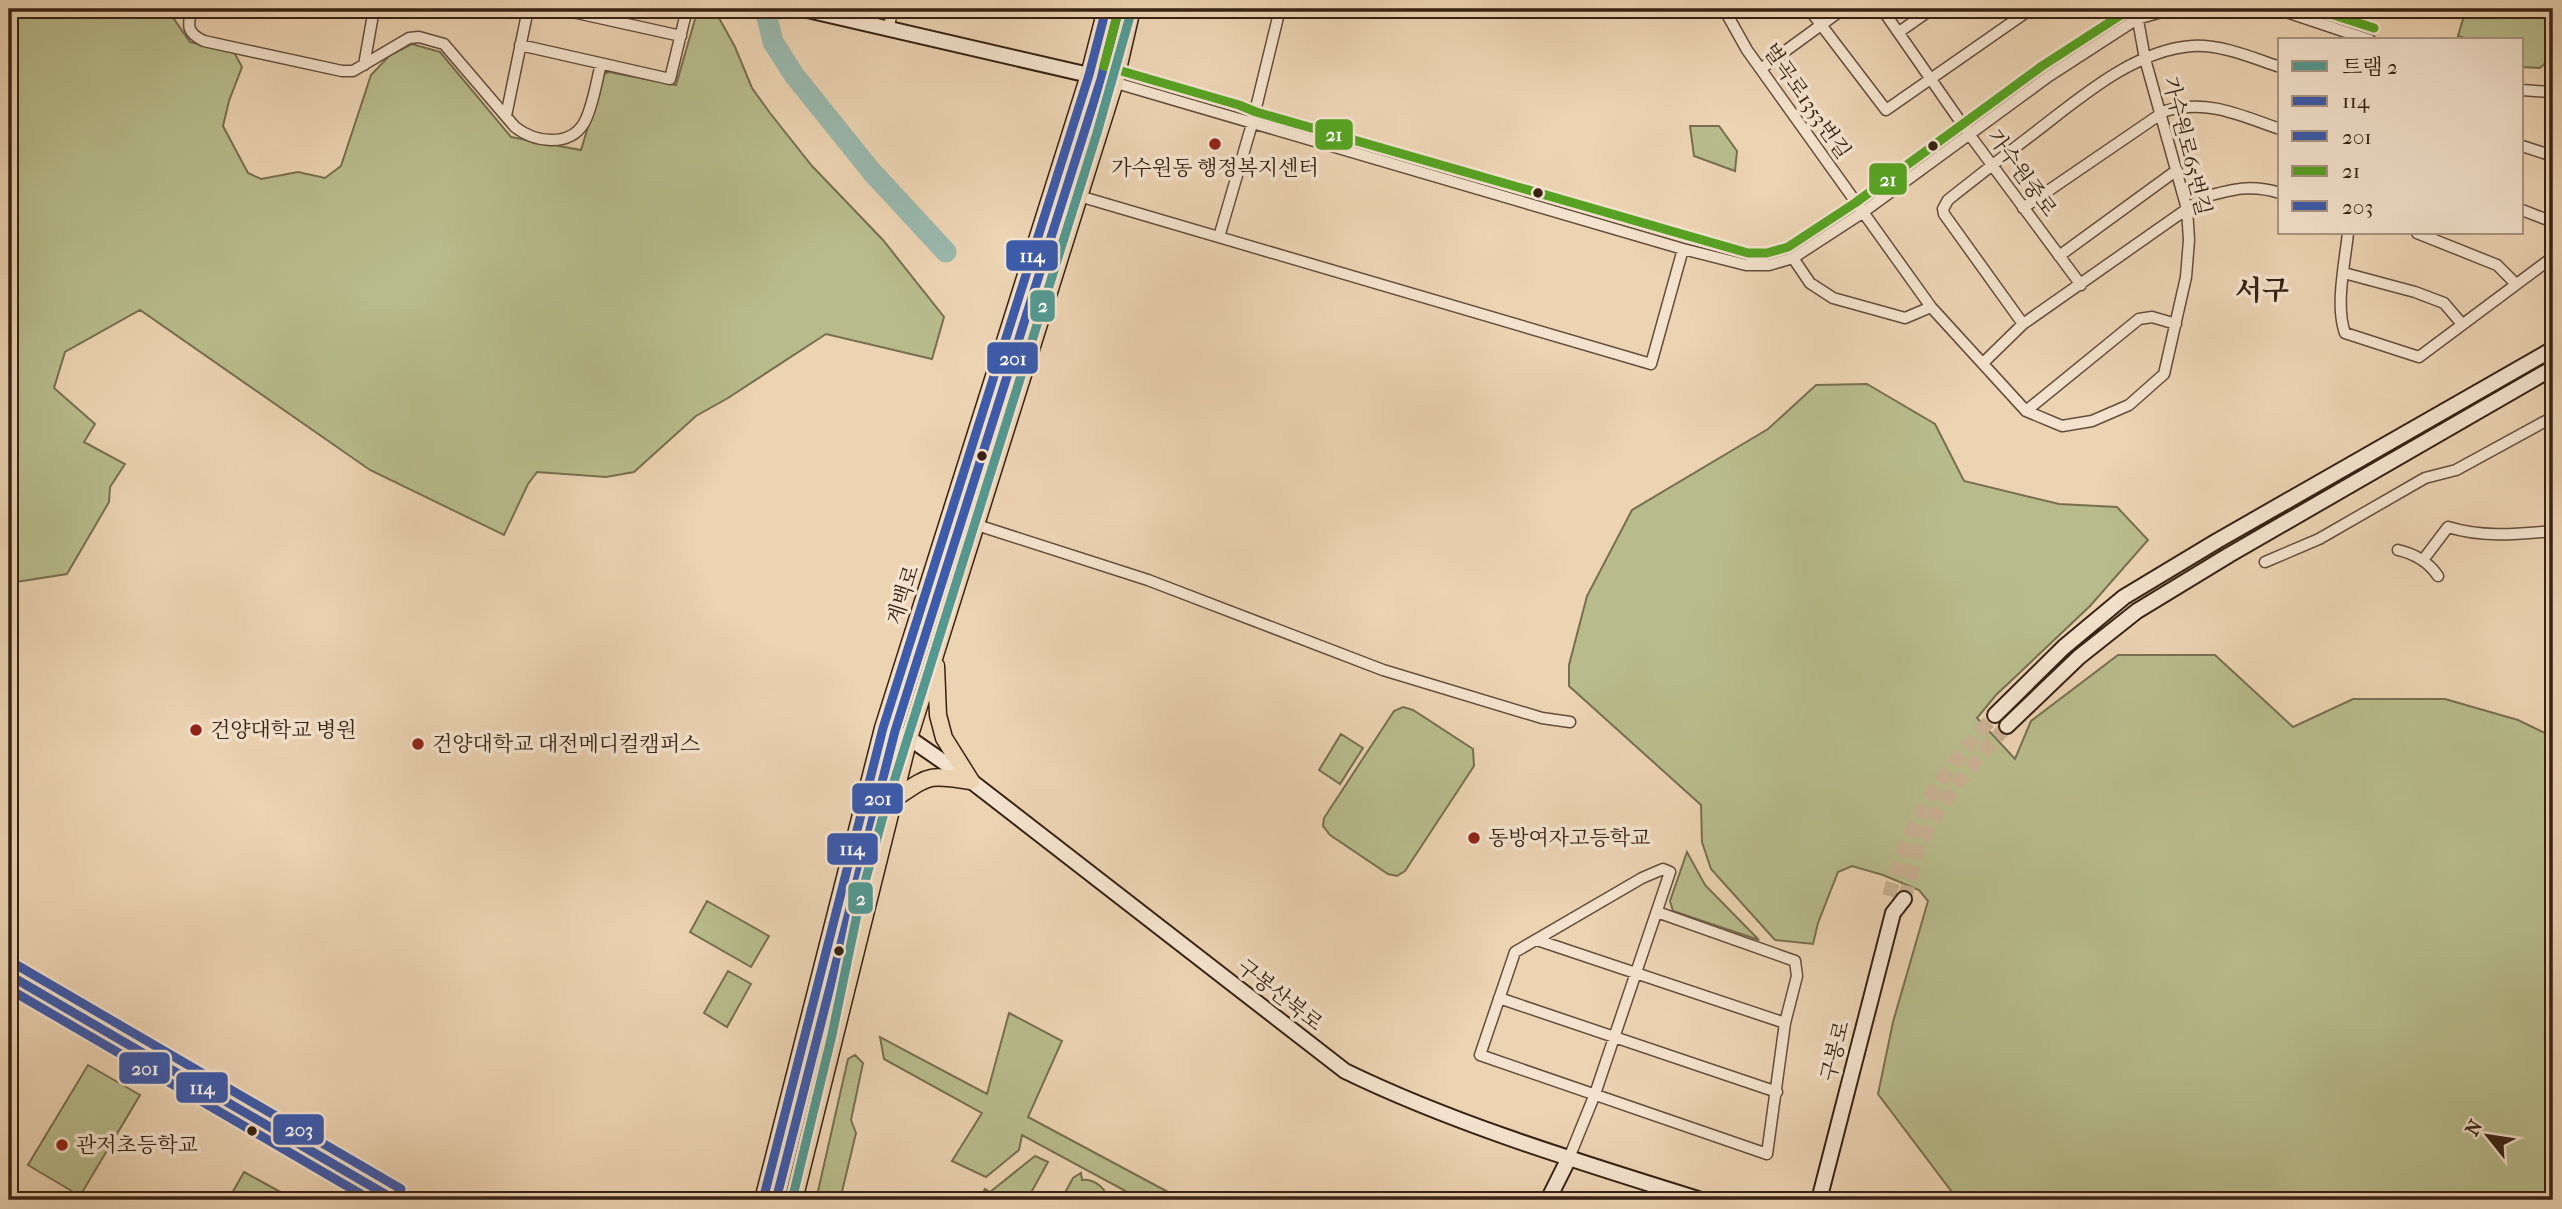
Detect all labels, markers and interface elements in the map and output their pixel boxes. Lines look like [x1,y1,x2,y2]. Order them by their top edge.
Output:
legend [2278,38,2524,234]
street label: 벌곡로1353번길 [1758,39,1856,163]
text: 트램 2 [2342,55,2398,79]
street label: 가수원로65번길 [2158,74,2216,218]
text: 114 [2342,89,2370,113]
line badge: 21 [1314,118,1354,151]
text: 21 [1326,124,1342,146]
street label: 가수원중로 [1982,125,2062,221]
text: 201 [2342,125,2372,149]
marker: 가수원동 행정복지센터 [1207,136,1223,152]
unlabelled marker [1926,139,1940,153]
place label: 가수원동 행정복지센터 [1111,156,1319,180]
text: 21 [2342,159,2360,183]
line badge: 21 [1868,162,1908,196]
text: 21 [1880,169,1896,191]
unlabelled marker [1531,186,1545,200]
text: 203 [2342,195,2373,219]
line badge: 114 [1005,239,1059,272]
text: 114 [1020,245,1045,267]
district label: 서구 [2235,274,2289,307]
line badge: 2 [1029,289,1056,323]
text: 2 [1038,295,1048,317]
line badge: 201 [986,341,1039,375]
text: 201 [1000,348,1026,370]
unlabelled marker [975,449,989,463]
street label: 계백로 [882,562,924,628]
place label: 건양대학교 병원 [210,718,357,742]
marker: 건양대학교 병원 [188,722,204,738]
place label: 건양대학교 대전메디컬캠퍼스 [432,732,700,756]
marker: 건양대학교 대전메디컬캠퍼스 [410,736,426,752]
line badge: 201 [851,782,904,815]
text: 201 [865,788,891,810]
place label: 동방여자고등학교 [1488,826,1650,850]
marker: 동방여자고등학교 [1466,830,1482,846]
line badge: 114 [826,832,879,866]
text: 114 [840,838,865,860]
line badge: 2 [847,881,874,915]
text: 2 [856,888,866,910]
unlabelled marker [832,944,846,958]
street label: 구봉산북로 [1233,954,1327,1036]
street label: 구봉로 [1816,1019,1854,1083]
line badge: 201 [118,1051,171,1085]
text: 201 [132,1058,158,1080]
line badge: 114 [175,1071,229,1104]
text: 114 [190,1077,215,1099]
north arrow [2454,1100,2524,1170]
line badge: 203 [272,1113,325,1146]
text: N [2461,1116,2488,1140]
text: 203 [285,1119,313,1141]
unlabelled marker [245,1124,259,1138]
place label: 관저초등학교 [76,1133,198,1157]
marker: 관저초등학교 [54,1137,70,1153]

